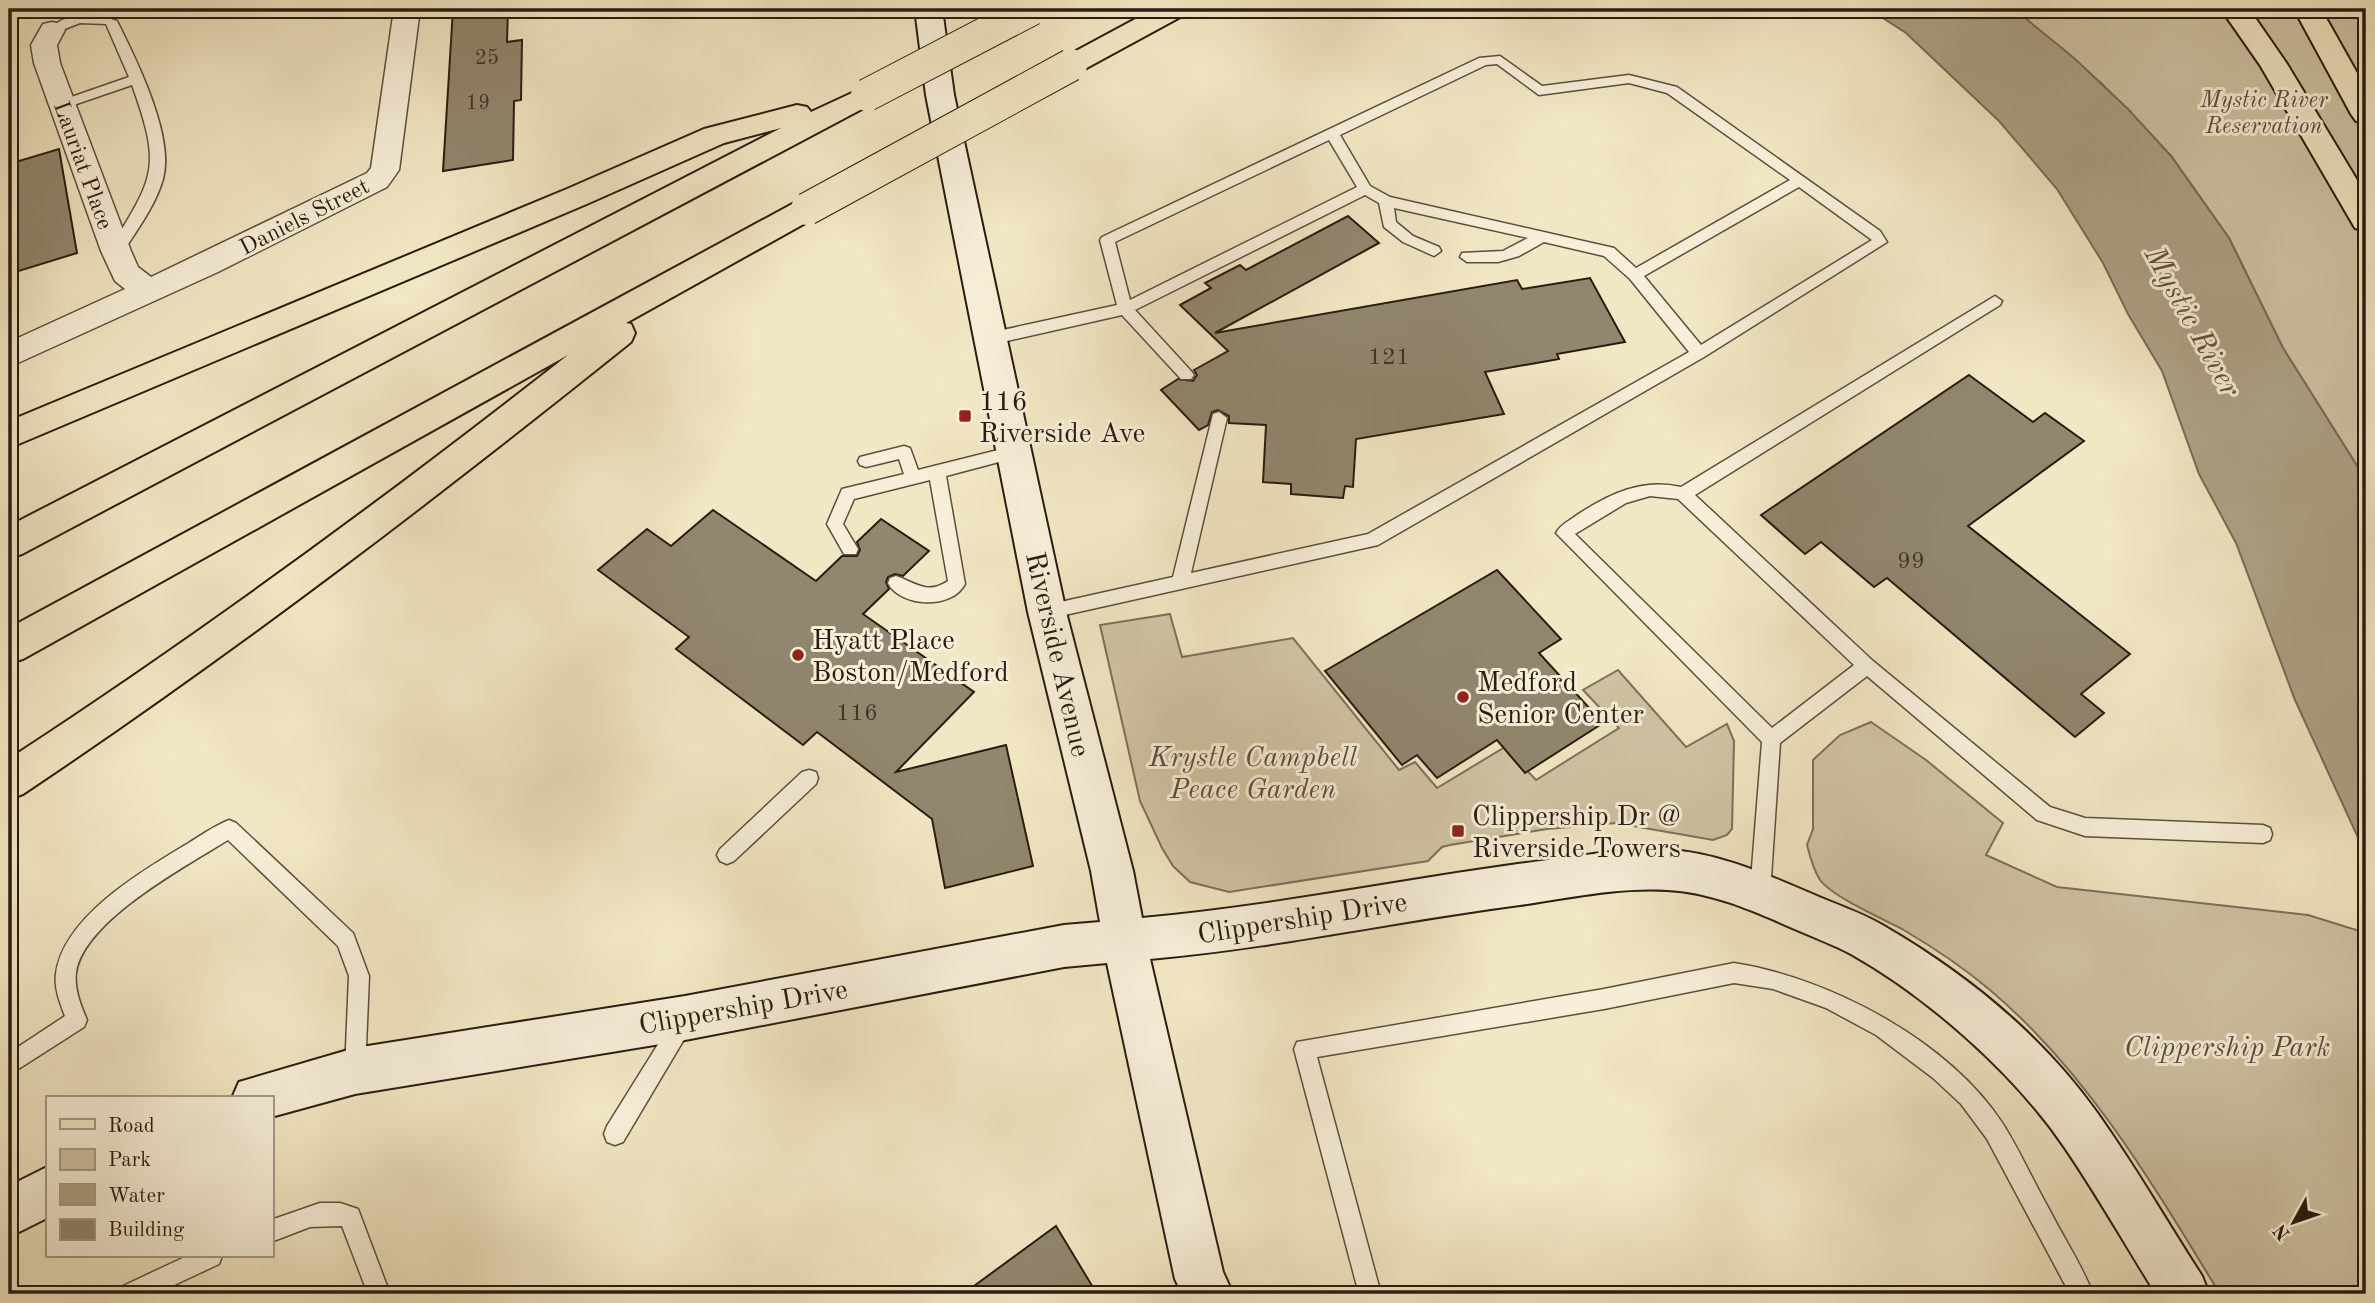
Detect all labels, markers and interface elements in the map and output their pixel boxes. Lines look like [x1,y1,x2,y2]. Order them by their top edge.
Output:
house number: 25 [475,48,499,69]
park label: Mystic River Reservation [2199,89,2329,138]
house number: 19 [466,93,490,114]
street label: Lauriat Place [49,98,116,233]
street label: Daniels Street [236,175,373,260]
water label: Mystic River [2137,241,2245,403]
house number: 121 [1368,346,1410,370]
place label: 116 Riverside Ave [979,389,1146,449]
marker: 116 Riverside Ave [957,408,973,424]
street label: Riverside Avenue [1019,549,1093,760]
house number: 99 [1897,550,1925,574]
place label: Hyatt Place Boston/Medford [812,628,1009,688]
marker: Hyatt Place Boston/Medford [790,647,806,663]
place label: Medford Senior Center [1477,670,1644,730]
marker: Medford Senior Center [1455,689,1471,705]
house number: 116 [836,702,878,726]
park label: Krystle Campbell Peace Garden [1148,745,1357,805]
place label: Clippership Dr @ Riverside Towers [1472,804,1681,864]
marker: Clippership Dr @ Riverside Towers [1450,823,1466,839]
street label: Clippership Drive [1196,890,1409,950]
street label: Clippership Drive [637,977,850,1041]
park label: Clippership Park [2124,1035,2330,1063]
legend [46,1096,273,1258]
text: Road [108,1116,155,1137]
text: Park [108,1150,151,1171]
text: Water [108,1186,165,1207]
north arrow [2260,1188,2330,1258]
text: N [2271,1219,2295,1243]
text: Building [108,1220,185,1241]

